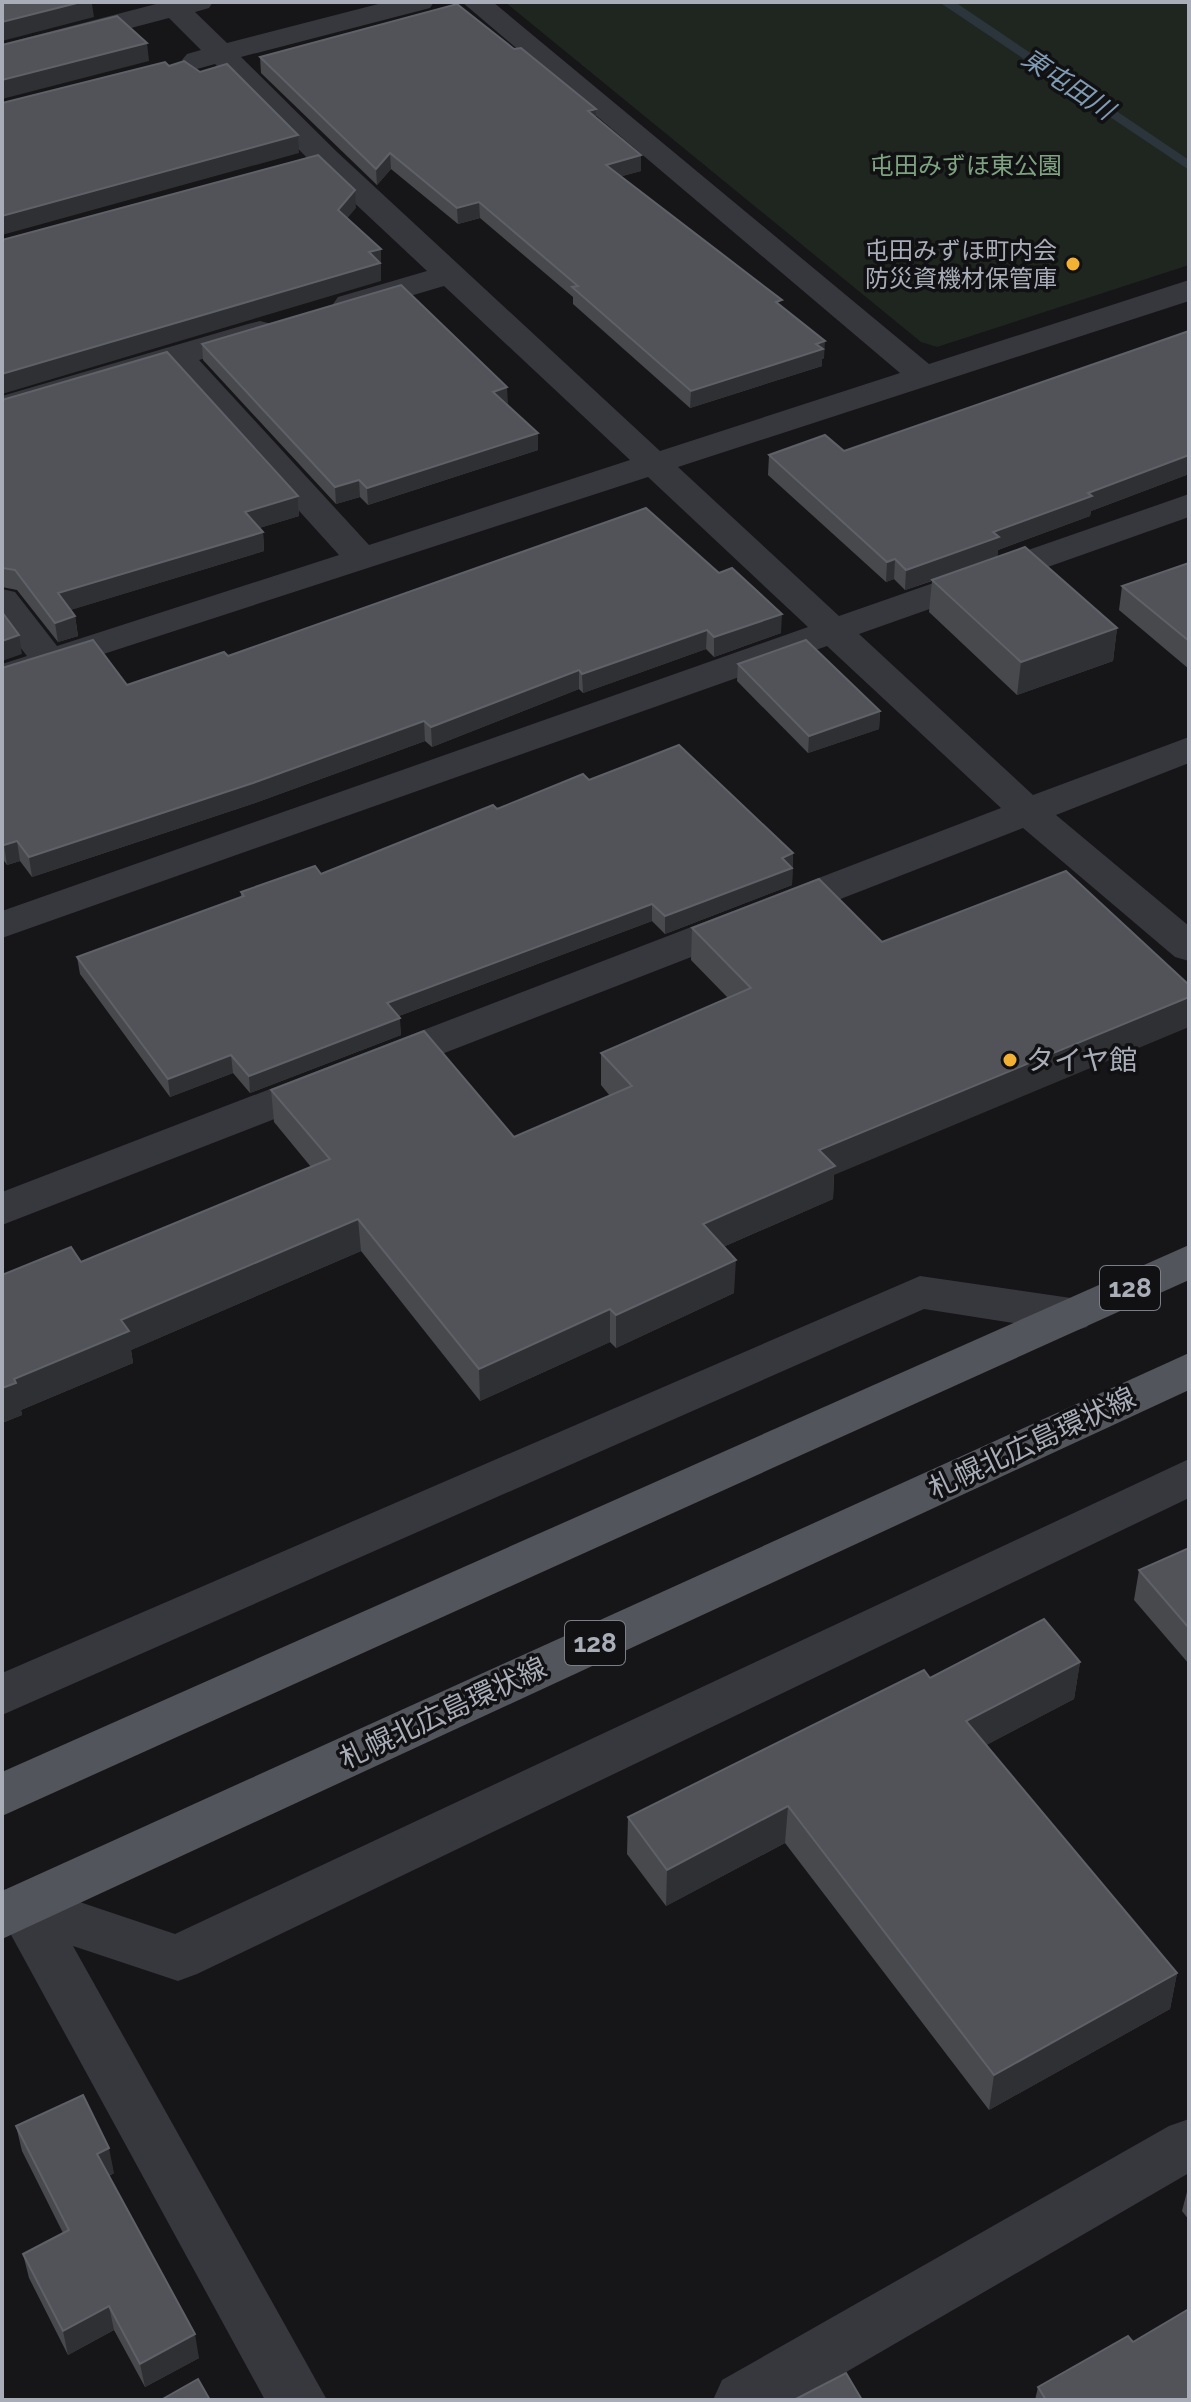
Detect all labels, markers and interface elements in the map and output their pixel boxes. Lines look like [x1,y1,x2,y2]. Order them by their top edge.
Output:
water label: 東屯田川 [1016,42,1122,127]
park label: 屯田みずほ東公園 [870,151,1062,180]
place label: 屯田みずほ町内会 防災資機材保管庫 [865,236,1057,293]
marker: 屯田みずほ町内会 防災資機材保管庫 [1064,255,1082,273]
place label: タイヤ館 [1026,1044,1137,1077]
marker: タイヤ館 [1001,1051,1019,1069]
road number: 128 [1100,1266,1160,1310]
street label: 札幌北広島環状線 [924,1381,1140,1505]
road number: 128 [565,1621,625,1665]
street label: 札幌北広島環状線 [335,1651,551,1775]

